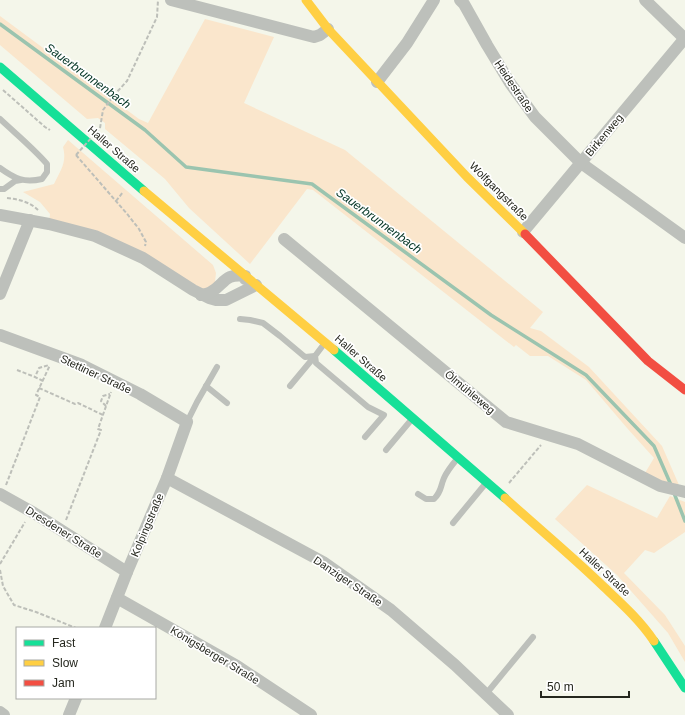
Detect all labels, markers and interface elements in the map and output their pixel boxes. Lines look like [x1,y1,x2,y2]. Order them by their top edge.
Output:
water label: Sauerbrunnenbach [43,40,134,112]
street label: Heidestraße [492,58,536,114]
street label: Birkenweg [583,111,625,159]
street label: Haller Straße [86,123,142,175]
street label: Wolfgangstraße [467,159,531,223]
water label: Sauerbrunnenbach [334,185,425,257]
street label: Haller Straße [333,332,389,384]
street label: Stettiner Straße [59,352,133,396]
street label: Ölmühleweg [443,368,497,416]
street label: Kolpingstraße [128,491,166,559]
street label: Dresdener Straße [24,504,104,560]
street label: Haller Straße [577,546,633,598]
street label: Danziger Straße [311,554,385,608]
street label: Königsberger Straße [168,624,262,686]
legend [16,627,156,699]
text: Fast [52,636,76,650]
text: Slow [52,656,78,670]
scale bar [541,673,629,699]
text: Jam [52,676,75,690]
text: 50 m [547,680,574,694]

